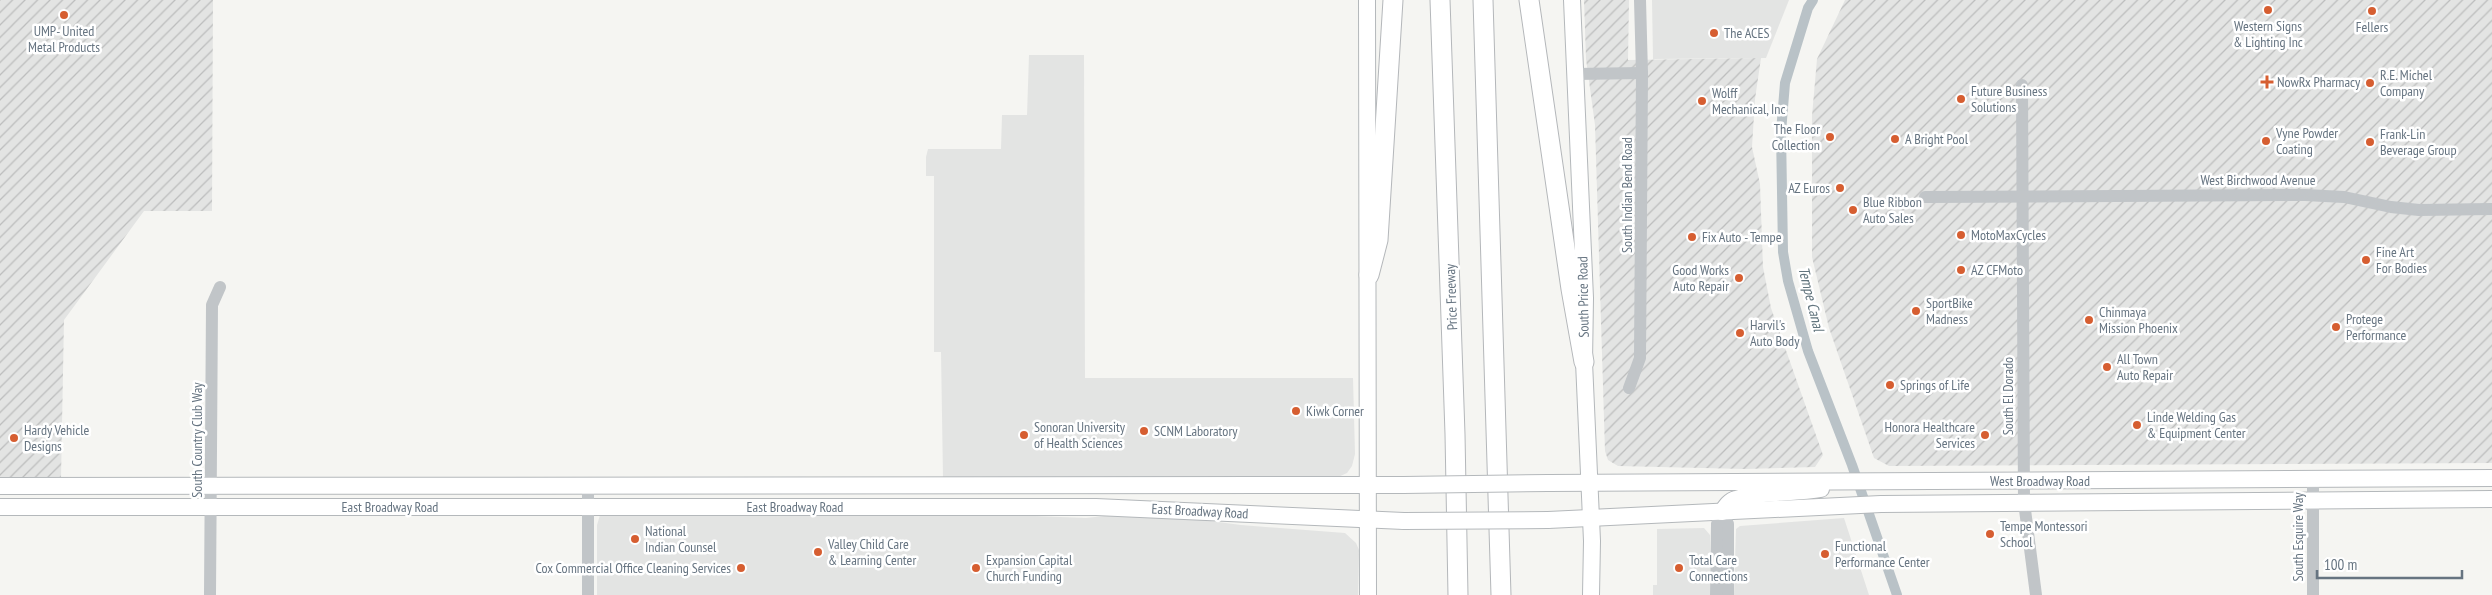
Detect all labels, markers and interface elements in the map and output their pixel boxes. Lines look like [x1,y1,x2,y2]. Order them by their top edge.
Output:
marker: Western Signs & Lighting Inc [2262,4,2274,16]
marker: Fellers [2366,5,2378,17]
marker: UMP- United Metal Products [58,9,70,21]
place label: Western Signs & Lighting Inc [2233,17,2303,51]
place label: Fellers [2356,18,2388,36]
place label: UMP- United Metal Products [28,22,100,56]
place label: The ACES [1724,24,1770,42]
marker: The ACES [1708,27,1720,39]
place label: R.E. Michel Company [2380,66,2433,100]
place label: NowRx Pharmacy [2277,73,2361,91]
marker: NowRx Pharmacy [2261,76,2273,88]
marker: R.E. Michel Company [2364,77,2376,89]
place label: Future Business Solutions [1971,82,2047,116]
place label: Wolff Mechanical, Inc [1712,84,1785,118]
marker: Future Business Solutions [1955,93,1967,105]
marker: Wolff Mechanical, Inc [1696,95,1708,107]
place label: The Floor Collection [1772,120,1820,154]
place label: Vyne Powder Coating [2275,124,2338,158]
place label: Frank-Lin Beverage Group [2380,125,2457,159]
place label: A Bright Pool [1905,130,1969,148]
marker: The Floor Collection [1824,131,1836,143]
marker: A Bright Pool [1889,133,1901,145]
marker: Vyne Powder Coating [2260,135,2272,147]
marker: Frank-Lin Beverage Group [2364,136,2376,148]
street label: South Indian Bend Road [1618,137,1636,253]
street label: West Birchwood Avenue [2200,171,2316,189]
place label: AZ Euros [1788,179,1830,197]
marker: AZ Euros [1834,182,1846,194]
place label: Blue Ribbon Auto Sales [1863,193,1922,227]
marker: Blue Ribbon Auto Sales [1847,204,1859,216]
place label: MotoMaxCycles [1971,226,2046,244]
place label: Fix Auto - Tempe [1702,228,1782,246]
marker: MotoMaxCycles [1955,229,1967,241]
marker: Fix Auto - Tempe [1686,231,1698,243]
place label: Fine Art For Bodies [2376,243,2427,277]
marker: Fine Art For Bodies [2360,254,2372,266]
street label: South Price Road [1573,256,1593,338]
place label: Good Works Auto Repair [1672,261,1729,295]
place label: AZ CFMoto [1971,261,2023,279]
street label: Price Freeway [1441,263,1461,330]
marker: AZ CFMoto [1955,264,1967,276]
water label: Tempe Canal [1794,265,1829,335]
marker: Good Works Auto Repair [1733,272,1745,284]
place label: SportBike Madness [1926,294,1973,328]
place label: Chinmaya Mission Phoenix [2099,303,2178,337]
marker: SportBike Madness [1910,305,1922,317]
place label: Protege Performance [2346,310,2407,344]
marker: Chinmaya Mission Phoenix [2083,314,2095,326]
place label: Harvil's Auto Body [1750,316,1800,350]
marker: Protege Performance [2330,321,2342,333]
marker: Harvil's Auto Body [1734,327,1746,339]
place label: All Town Auto Repair [2117,350,2173,384]
street label: South El Dorado [1999,357,2017,435]
marker: All Town Auto Repair [2101,361,2113,373]
place label: Springs of Life [1900,376,1970,394]
marker: Springs of Life [1884,379,1896,391]
street label: South Country Club Way [188,382,206,498]
place label: Kiwk Corner [1306,402,1364,420]
marker: Kiwk Corner [1290,405,1302,417]
place label: Linde Welding Gas & Equipment Center [2147,408,2246,442]
place label: Sonoran University of Health Sciences [1034,418,1126,452]
place label: Honora Healthcare Services [1884,418,1975,452]
marker: Linde Welding Gas & Equipment Center [2131,419,2143,431]
place label: Hardy Vehicle Designs [24,421,90,455]
place label: SCNM Laboratory [1154,422,1238,440]
marker: SCNM Laboratory [1138,425,1150,437]
marker: Sonoran University of Health Sciences [1018,429,1030,441]
marker: Honora Healthcare Services [1979,429,1991,441]
marker: Hardy Vehicle Designs [8,432,20,444]
street label: West Broadway Road [1990,472,2090,490]
street label: South Esquire Way [2289,492,2307,582]
street label: East Broadway Road [342,498,438,516]
street label: East Broadway Road [747,498,843,516]
street label: East Broadway Road [1151,499,1249,523]
place label: Tempe Montessori School [2000,517,2088,551]
place label: National Indian Counsel [645,522,717,556]
marker: Tempe Montessori School [1984,528,1996,540]
marker: National Indian Counsel [629,533,641,545]
place label: Valley Child Care & Learning Center [827,535,916,569]
place label: Functional Performance Center [1835,537,1930,571]
marker: Valley Child Care & Learning Center [812,546,824,558]
marker: Functional Performance Center [1819,548,1831,560]
scale bar [2317,548,2462,580]
place label: Expansion Capital Church Funding [986,551,1073,585]
place label: Total Care Connections [1689,551,1748,585]
text: 100 m [2324,555,2357,574]
place label: Cox Commercial Office Cleaning Services [535,559,731,577]
marker: Cox Commercial Office Cleaning Services [735,562,747,574]
marker: Expansion Capital Church Funding [970,562,982,574]
marker: Total Care Connections [1673,562,1685,574]

